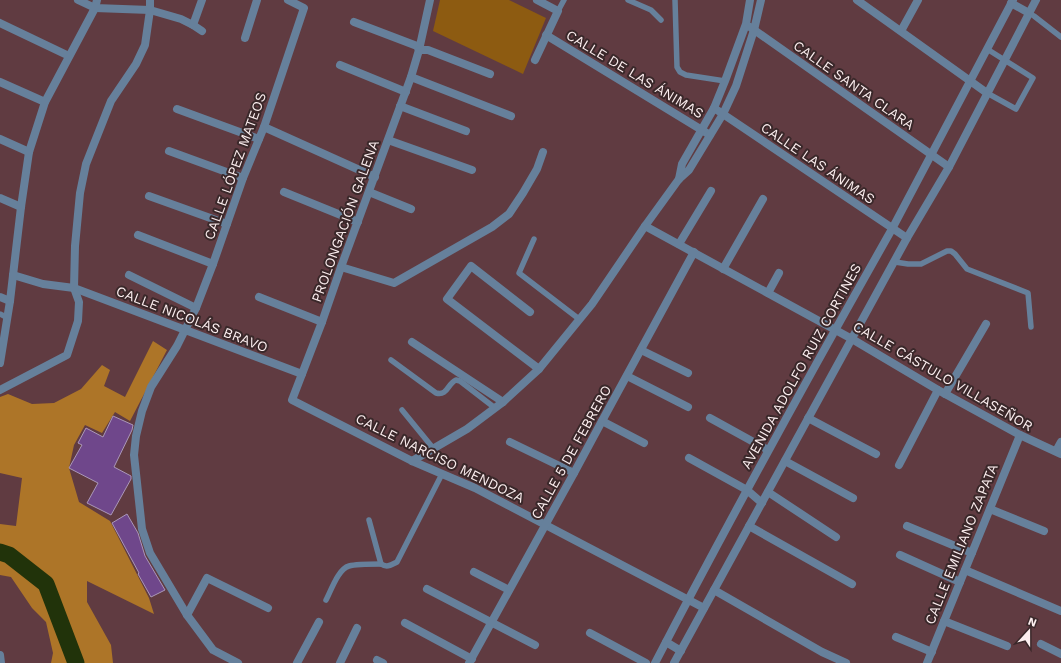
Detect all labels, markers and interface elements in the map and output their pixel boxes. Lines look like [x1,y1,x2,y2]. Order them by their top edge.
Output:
street label: CALLE DE LAS ÁNIMAS [563,27,707,121]
street label: CALLE SANTA CLARA [790,37,918,133]
street label: CALLE LÓPEZ MATEOS [201,90,269,242]
street label: CALLE LAS ÁNIMAS [758,119,878,207]
street label: PROLONGACIÓN GALENA [308,138,382,304]
street label: AVENIDA ADOLFO RUIZ CORTINES [738,261,864,471]
street label: CALLE NICOLÁS BRAVO [114,283,270,355]
street label: CALLE CÁSTULO VILLASEÑOR [850,318,1036,434]
street label: CALLE 5 DE FEBRERO [528,382,614,522]
street label: CALLE NARCISO MENDOZA [353,410,527,506]
street label: CALLE EMILIANO ZAPATA [921,461,1001,627]
north arrow [1009,611,1049,651]
text: N [1026,615,1039,630]

